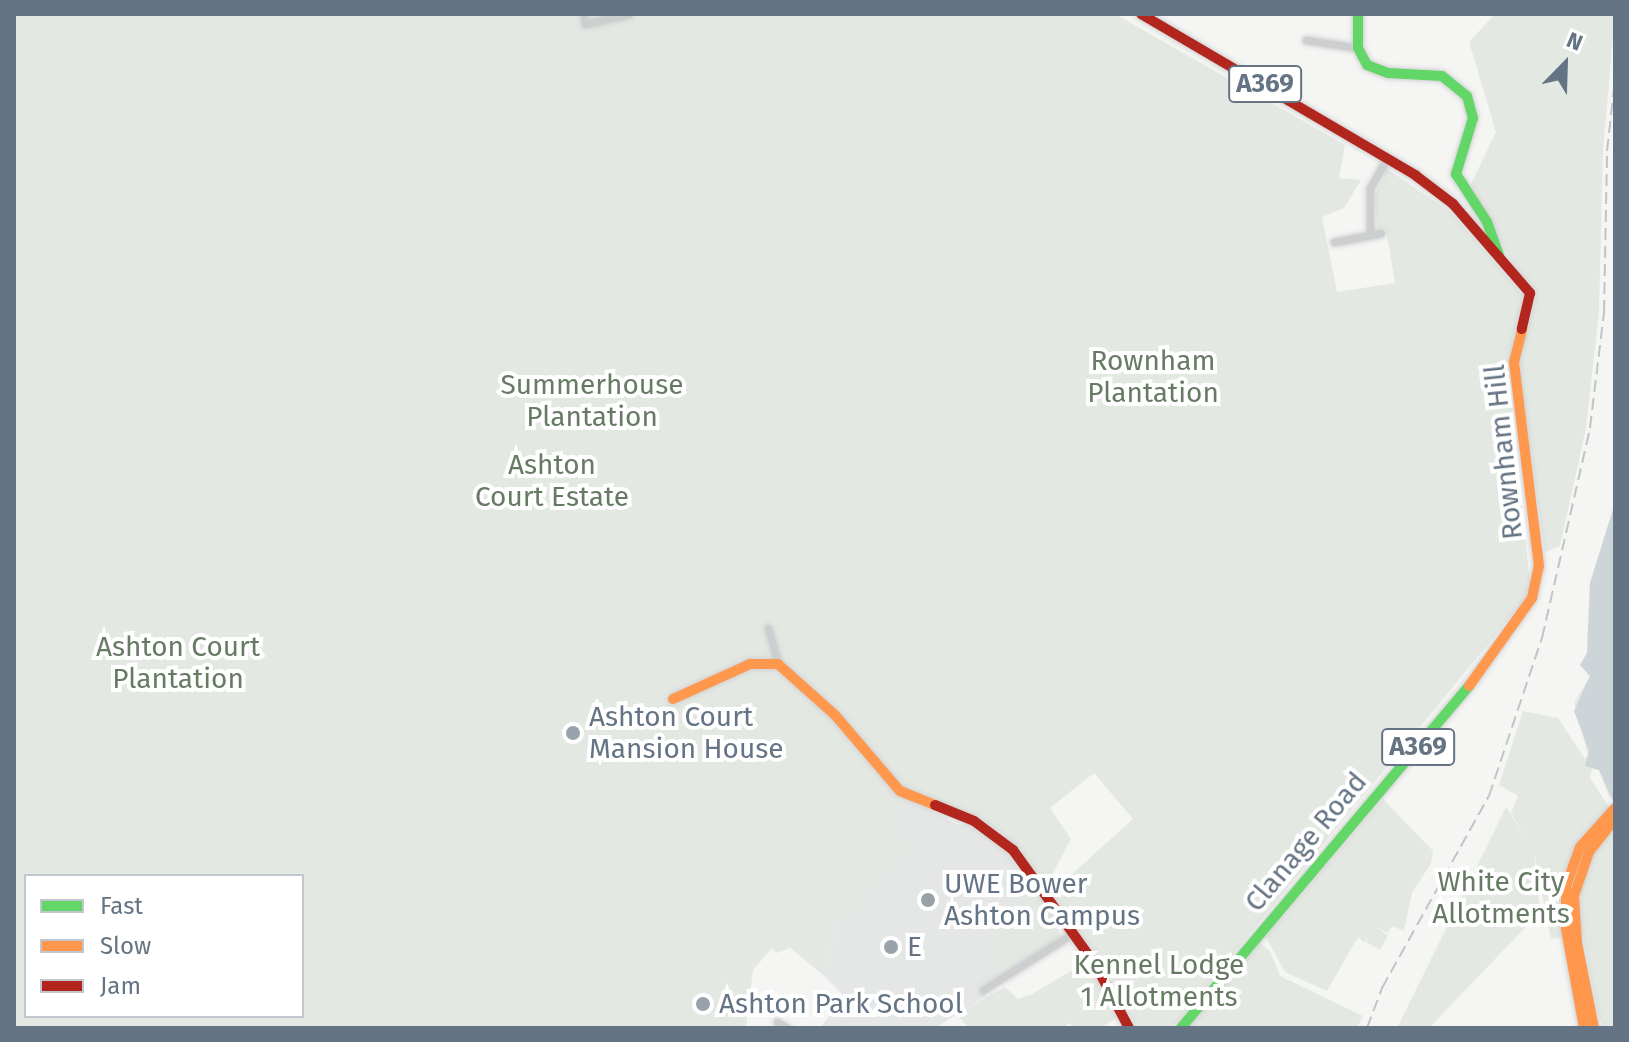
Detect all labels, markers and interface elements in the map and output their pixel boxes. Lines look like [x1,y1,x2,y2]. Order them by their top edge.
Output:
north arrow [1525,24,1605,104]
text: N [1563,26,1587,57]
road number: A369 [1227,62,1303,106]
park label: Rownham Plantation [1087,344,1219,410]
street label: Rownham Hill [1478,363,1530,541]
park label: Summerhouse Plantation [500,368,684,434]
park label: Ashton Court Estate [475,448,629,514]
park label: Ashton Court Plantation [96,630,260,696]
place label: Ashton Court Mansion House [589,700,784,766]
marker: Ashton Court Mansion House [564,724,582,742]
road number: A369 [1380,725,1456,769]
street label: Clanage Road [1238,766,1374,918]
park label: White City Allotments [1432,865,1570,931]
place label: UWE Bower Ashton Campus [944,867,1140,933]
legend [24,874,304,1018]
marker: UWE Bower Ashton Campus [919,891,937,909]
text: Fast [100,892,143,920]
place label: E [907,930,922,964]
text: Slow [100,932,151,960]
marker: E [882,938,900,956]
park label: Kennel Lodge 1 Allotments [1074,948,1244,1014]
text: Jam [100,972,141,1000]
place label: Ashton Park School [719,987,963,1021]
marker: Ashton Park School [694,995,712,1013]

